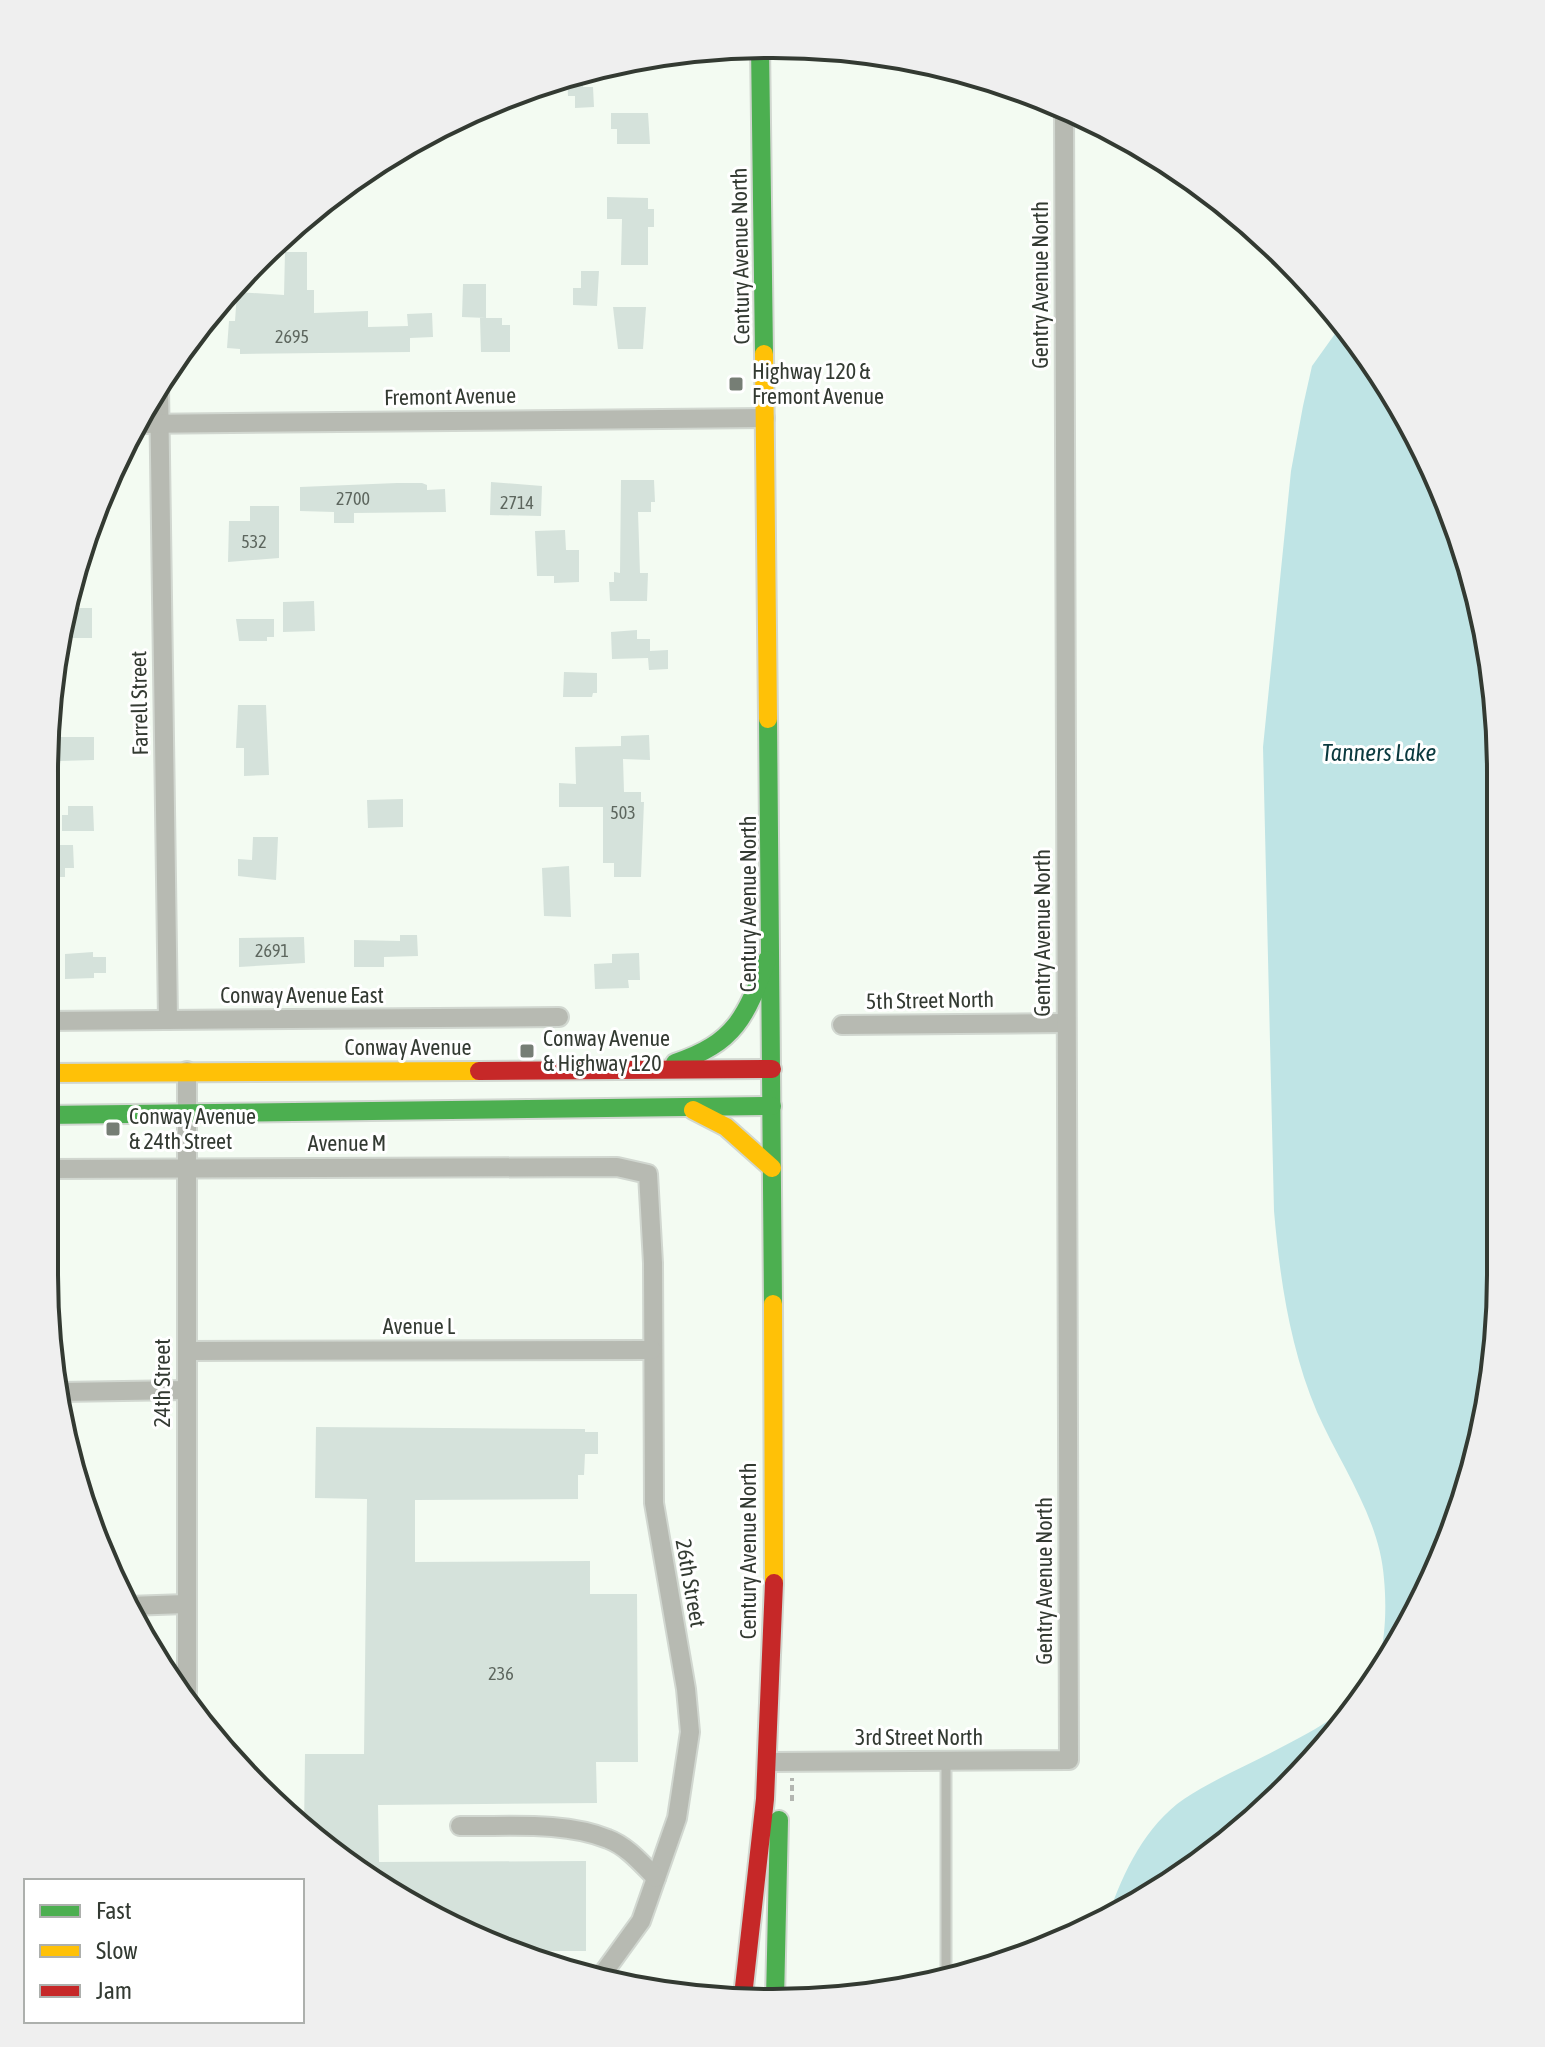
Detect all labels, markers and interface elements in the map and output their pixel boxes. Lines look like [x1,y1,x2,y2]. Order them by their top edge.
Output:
street label: Century Avenue North [725,167,755,345]
street label: Gentry Avenue North [1027,201,1053,369]
house number: 2695 [275,326,309,347]
place label: Highway 120 & Fremont Avenue [752,358,884,409]
marker: Highway 120 & Fremont Avenue [727,375,745,393]
street label: Fremont Avenue [384,382,516,410]
house number: 2700 [336,488,370,509]
house number: 2714 [500,492,534,513]
house number: 532 [241,531,267,552]
street label: Farrell Street [125,650,153,756]
water label: Tanners Lake [1322,739,1436,766]
house number: 503 [610,802,636,823]
street label: Century Avenue North [735,816,761,992]
street label: Gentry Avenue North [1029,849,1055,1017]
house number: 2691 [255,940,289,961]
street label: Conway Avenue East [220,982,384,1008]
street label: 5th Street North [866,986,994,1014]
place label: Conway Avenue & Highway 120 [543,1025,670,1076]
street label: Conway Avenue [344,1034,472,1060]
marker: Conway Avenue & Highway 120 [518,1042,536,1060]
place label: Conway Avenue & 24th Street [129,1103,256,1154]
marker: Conway Avenue & 24th Street [104,1120,122,1138]
street label: Avenue M [308,1130,386,1156]
street label: Avenue L [383,1313,456,1339]
street label: 24th Street [149,1339,175,1427]
street label: Century Avenue North [735,1463,761,1639]
street label: Gentry Avenue North [1031,1497,1057,1665]
street label: 26th Street [670,1537,712,1629]
house number: 236 [488,1663,514,1684]
street label: 3rd Street North [855,1724,983,1750]
legend [24,1879,304,2023]
text: Fast [96,1897,132,1924]
text: Slow [96,1937,138,1964]
text: Jam [96,1977,132,2004]

